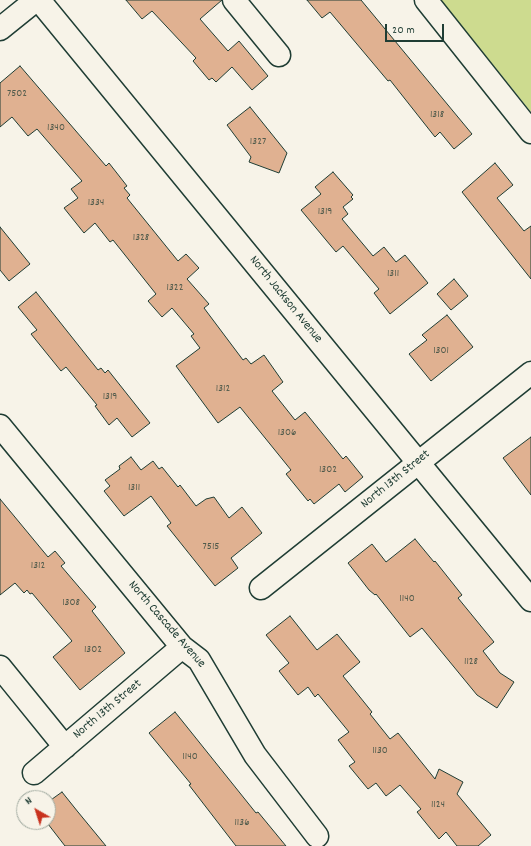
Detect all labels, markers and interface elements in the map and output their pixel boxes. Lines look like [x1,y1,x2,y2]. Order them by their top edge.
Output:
scale bar [387,16,446,42]
text: 20 m [392,22,415,39]
house number: 7502 [7,87,27,101]
house number: 1318 [430,108,444,122]
house number: 1340 [47,121,65,135]
house number: 1327 [250,135,266,149]
house number: 1334 [88,196,104,210]
house number: 1319 [318,205,332,219]
house number: 1328 [133,231,149,245]
street label: North Jackson Avenue [245,253,325,347]
house number: 1311 [387,267,399,281]
house number: 1322 [167,281,183,295]
house number: 1301 [433,344,449,358]
house number: 1312 [216,382,230,396]
house number: 1319 [103,390,117,404]
house number: 1306 [278,426,296,440]
street label: North 13th Street [358,447,434,513]
house number: 1302 [319,463,337,477]
house number: 1311 [128,481,140,495]
house number: 7515 [203,540,219,554]
house number: 1312 [31,559,45,573]
street label: North Cascade Avenue [124,578,208,672]
house number: 1140 [399,592,415,606]
house number: 1308 [62,596,80,610]
house number: 1302 [84,643,102,657]
house number: 1128 [464,655,478,669]
street label: North 13th Street [71,677,145,743]
house number: 1130 [372,744,388,758]
house number: 1140 [182,750,198,764]
north arrow [16,790,56,830]
text: N [22,794,36,809]
house number: 1124 [431,798,445,812]
house number: 1136 [234,816,250,830]

